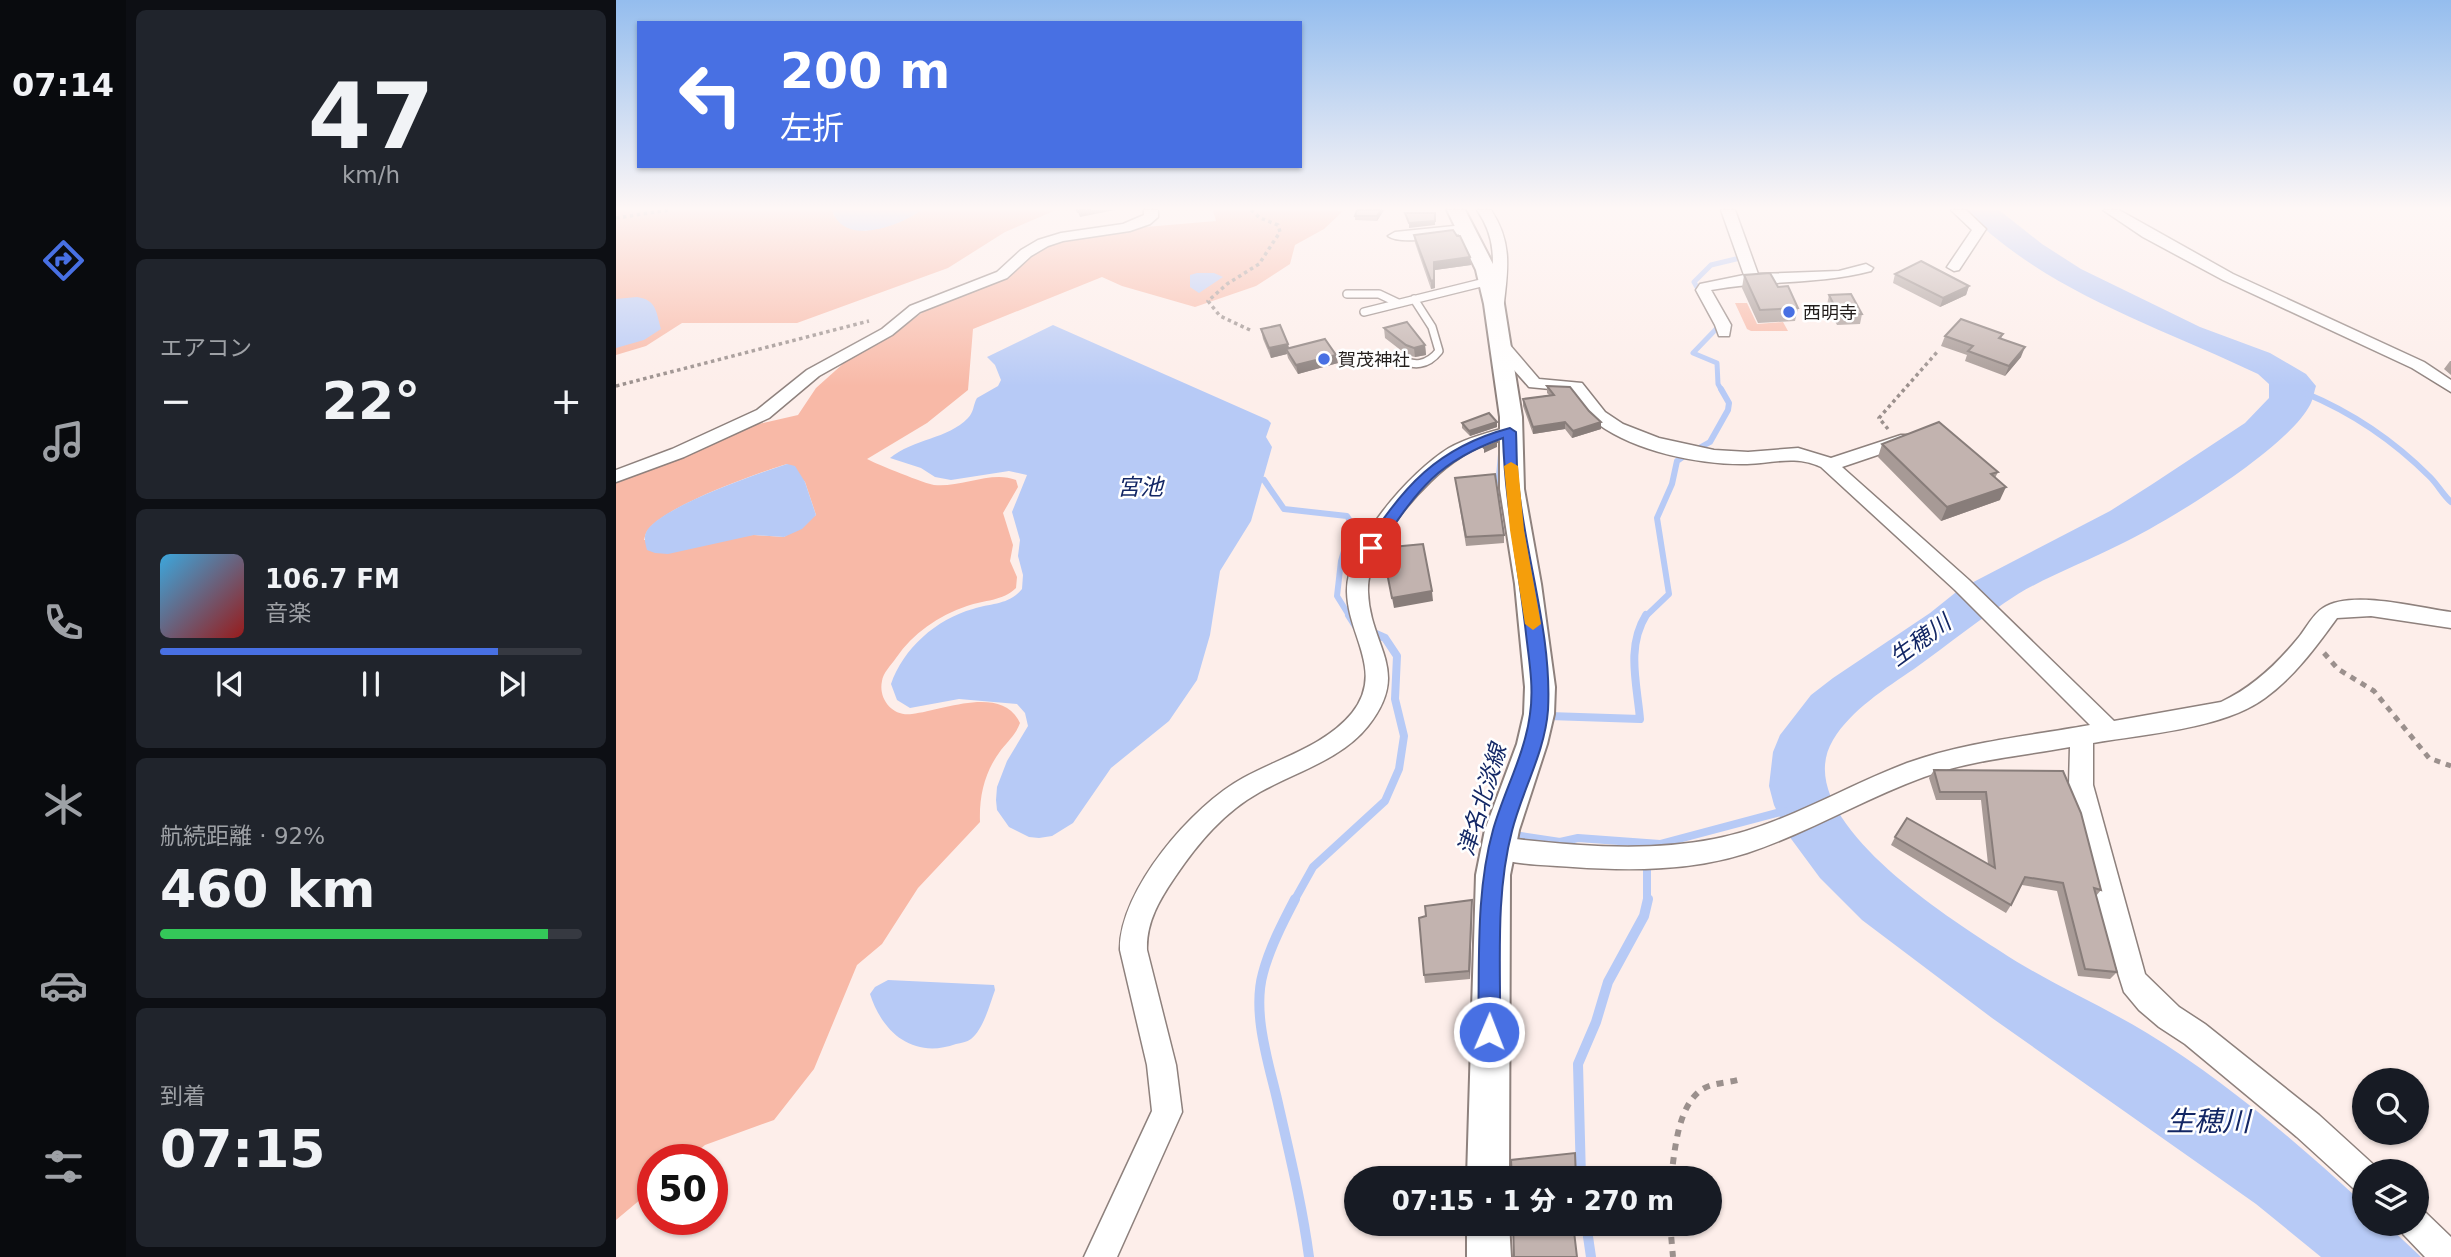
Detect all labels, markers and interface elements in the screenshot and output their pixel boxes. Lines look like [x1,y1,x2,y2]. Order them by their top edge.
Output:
text: 200 m [780,43,950,100]
icon: left [665,49,756,140]
text: 47 [308,64,434,169]
text: 07:14 [12,66,114,104]
text: 左折 [780,109,844,147]
text: km/h [342,162,400,188]
icon: directions [39,236,88,285]
place label: 西明寺 [1803,302,1857,323]
marker: 西明寺 [1781,304,1797,320]
text: エアコン [160,335,252,361]
place label: 賀茂神社 [1338,349,1410,370]
marker: 賀茂神社 [1316,351,1332,367]
text: 22° [322,371,420,431]
text: − [160,379,192,423]
text: + [550,379,582,423]
icon: music [39,417,88,466]
water label: 宮池 [1117,474,1165,500]
pin [1341,518,1401,578]
icon: arrive [1352,529,1390,567]
text: 106.7 FM [265,564,400,594]
icon: phone [39,598,88,647]
text: 音楽 [265,600,311,626]
water label: 生穂川 [1884,607,1958,671]
icon: previous [211,665,249,703]
icon: pause [352,665,390,703]
icon: next [493,665,531,703]
water label: 津名北淡線 [1453,738,1512,859]
icon: climate [39,780,88,829]
text: 航続距離 · 92% [160,823,325,849]
text: 460 km [160,859,375,919]
icon: car [39,961,88,1010]
position arrow [1452,995,1526,1069]
map controls [2352,1068,2429,1236]
button: search [2352,1068,2429,1145]
text: 到着 [160,1083,206,1109]
water label: 生穂川 [2166,1105,2253,1138]
text: 07:15 [160,1119,326,1179]
icon: filters [39,1142,88,1191]
speed limit sign: 50 [637,1144,728,1235]
button: layers [2352,1159,2429,1236]
text: 07:15 · 1 分 · 270 m [1392,1186,1674,1216]

